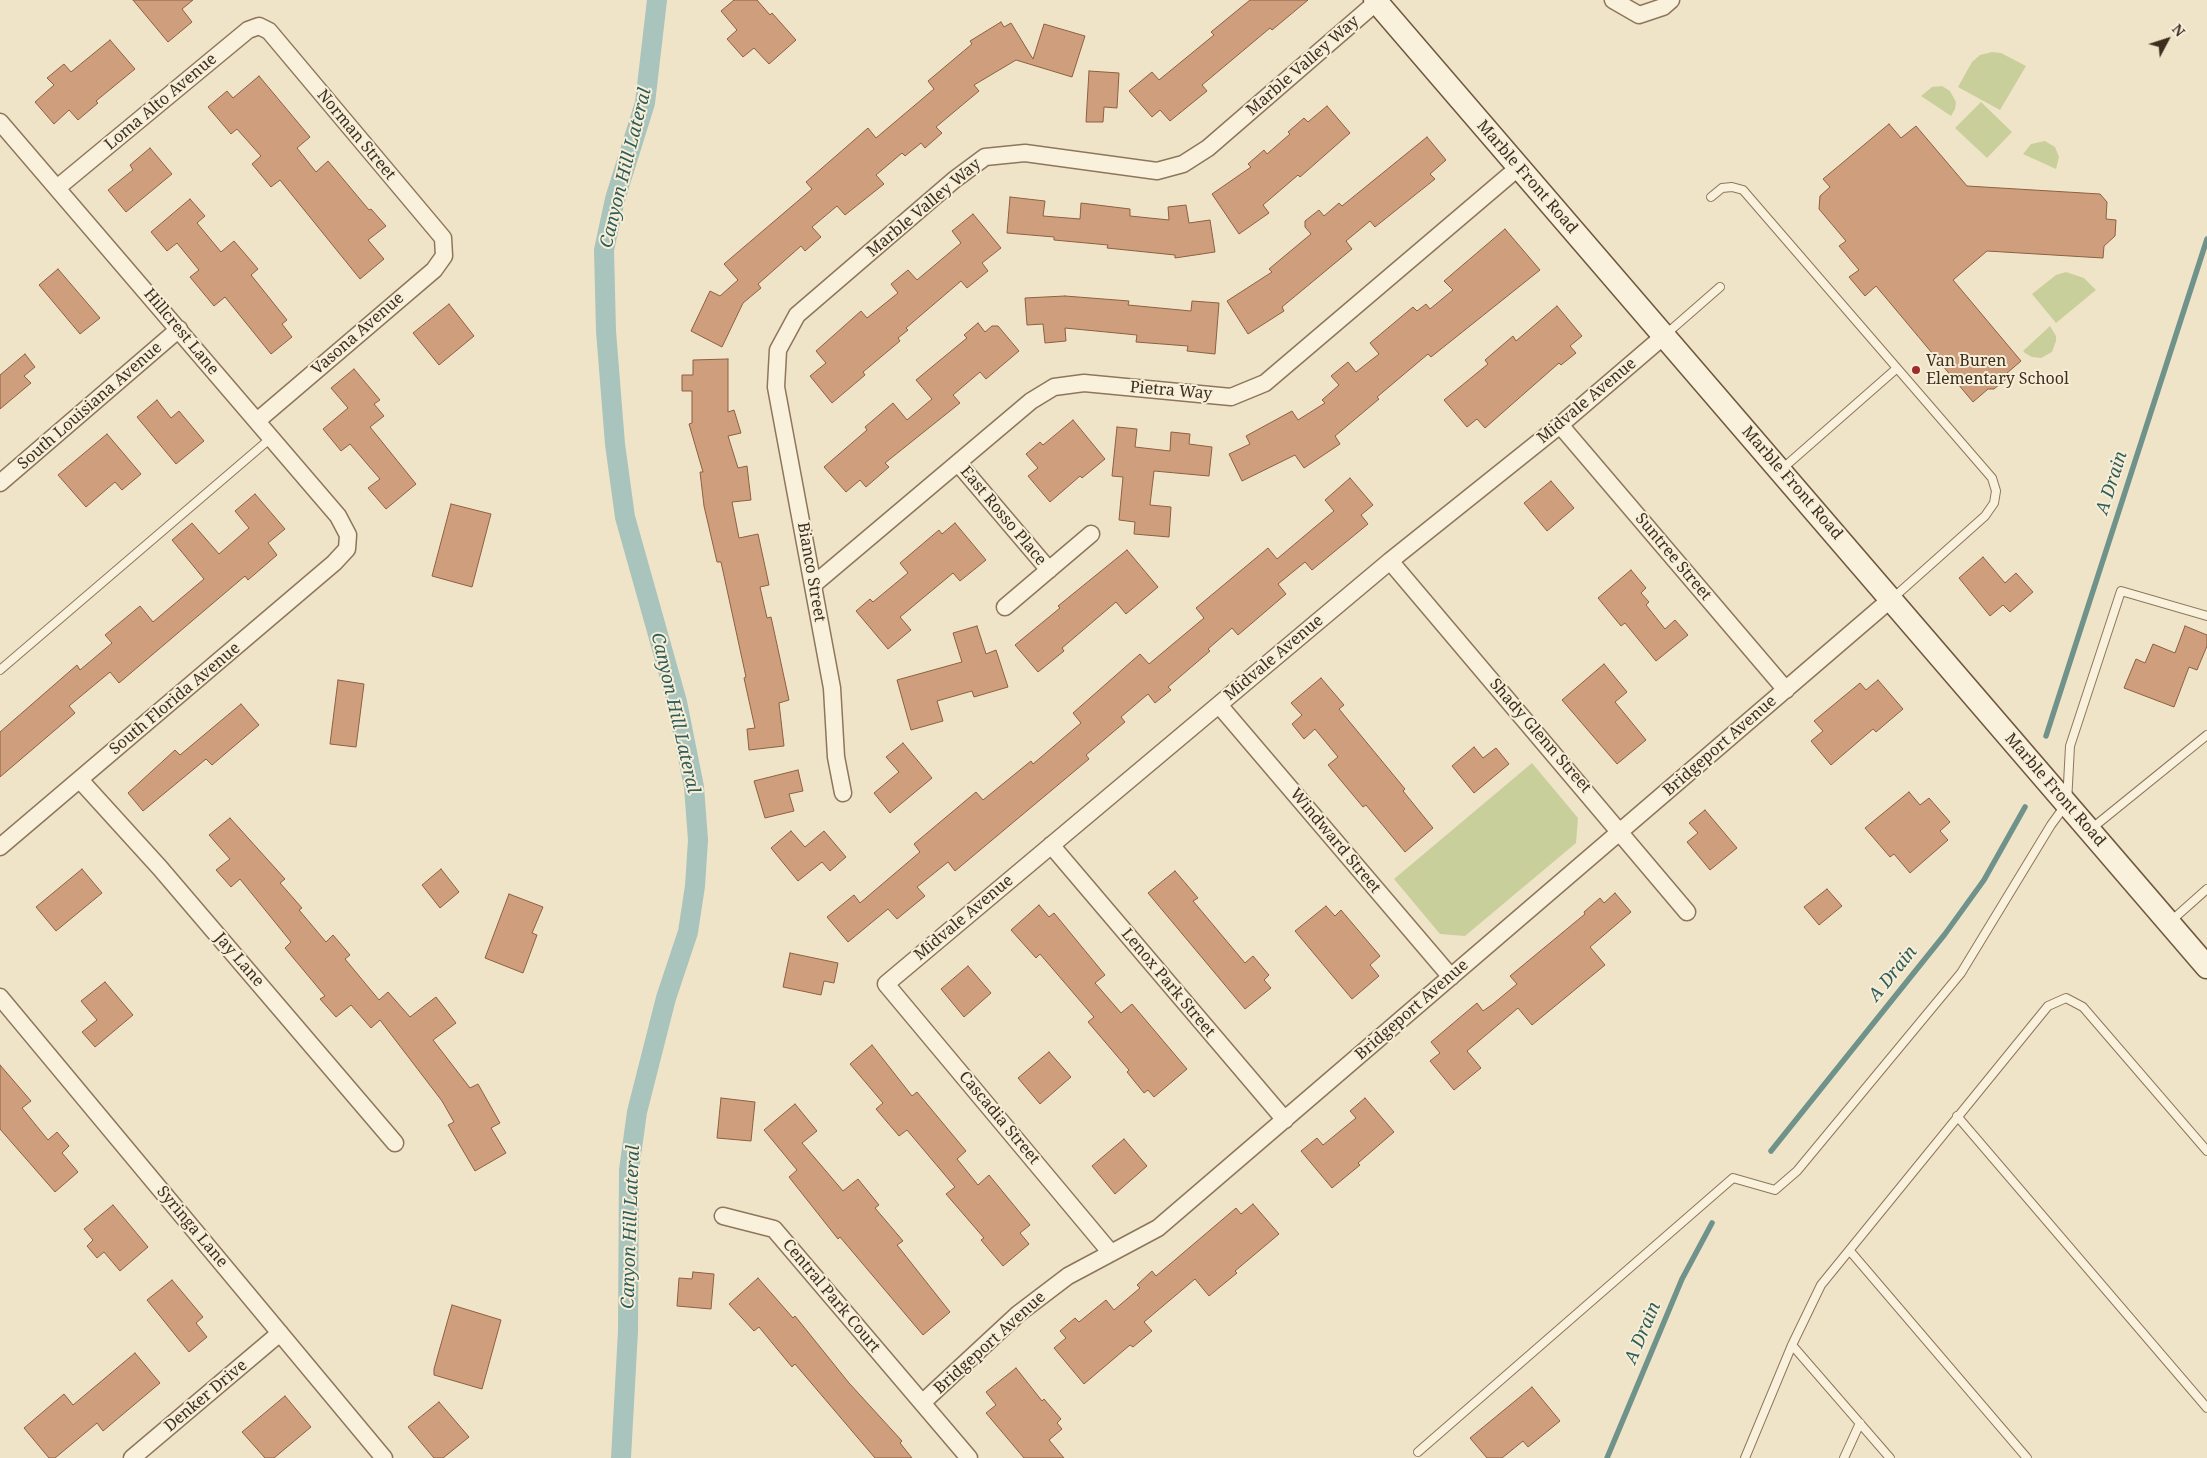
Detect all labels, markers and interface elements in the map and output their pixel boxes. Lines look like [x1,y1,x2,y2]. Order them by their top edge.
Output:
street label: Marble Valley Way [1243,12,1363,120]
north arrow [2142,15,2192,65]
text: N [2168,20,2190,40]
street label: Loma Alto Avenue [101,50,221,154]
street label: Norman Street [313,86,399,184]
water label: Canyon Hill Lateral [596,86,656,250]
street label: Marble Front Road [1473,116,1581,238]
street label: Marble Valley Way [863,155,985,261]
street label: Hillcrest Lane [139,285,223,379]
street label: Vasona Avenue [308,289,408,379]
street label: South Louisiana Avenue [14,338,166,474]
place label: Van Buren Elementary School [1926,351,2069,389]
street label: Midvale Avenue [1534,354,1640,448]
marker: Van Buren Elementary School [1910,364,1922,376]
street label: Pietra Way [1129,378,1213,404]
street label: Marble Front Road [1738,422,1846,544]
water label: A Drain [2092,449,2132,517]
street label: East Rosso Place [956,462,1050,570]
street label: Suntree Street [1631,509,1715,605]
street label: Bianco Street [793,521,829,623]
street label: Midvale Avenue [1221,611,1327,705]
water label: Canyon Hill Lateral [646,631,704,795]
street label: South Florida Avenue [106,639,244,759]
street label: Shady Glenn Street [1485,675,1595,797]
street label: Bridgeport Avenue [1659,692,1781,800]
street label: Marble Front Road [2001,729,2109,851]
street label: Windward Street [1286,785,1384,897]
street label: Midvale Avenue [911,871,1017,965]
street label: Lenox Park Street [1117,925,1219,1041]
street label: Jay Lane [210,929,268,991]
water label: A Drain [1864,942,1922,1006]
street label: Bridgeport Avenue [1351,956,1473,1064]
street label: Cascadia Street [954,1068,1044,1168]
water label: Canyon Hill Lateral [617,1145,645,1309]
street label: Syringa Lane [152,1183,232,1271]
street label: Central Park Court [778,1236,884,1356]
street label: Bridgeport Avenue [930,1288,1050,1398]
water label: A Drain [1620,1299,1666,1367]
street label: Denker Drive [161,1356,251,1436]

